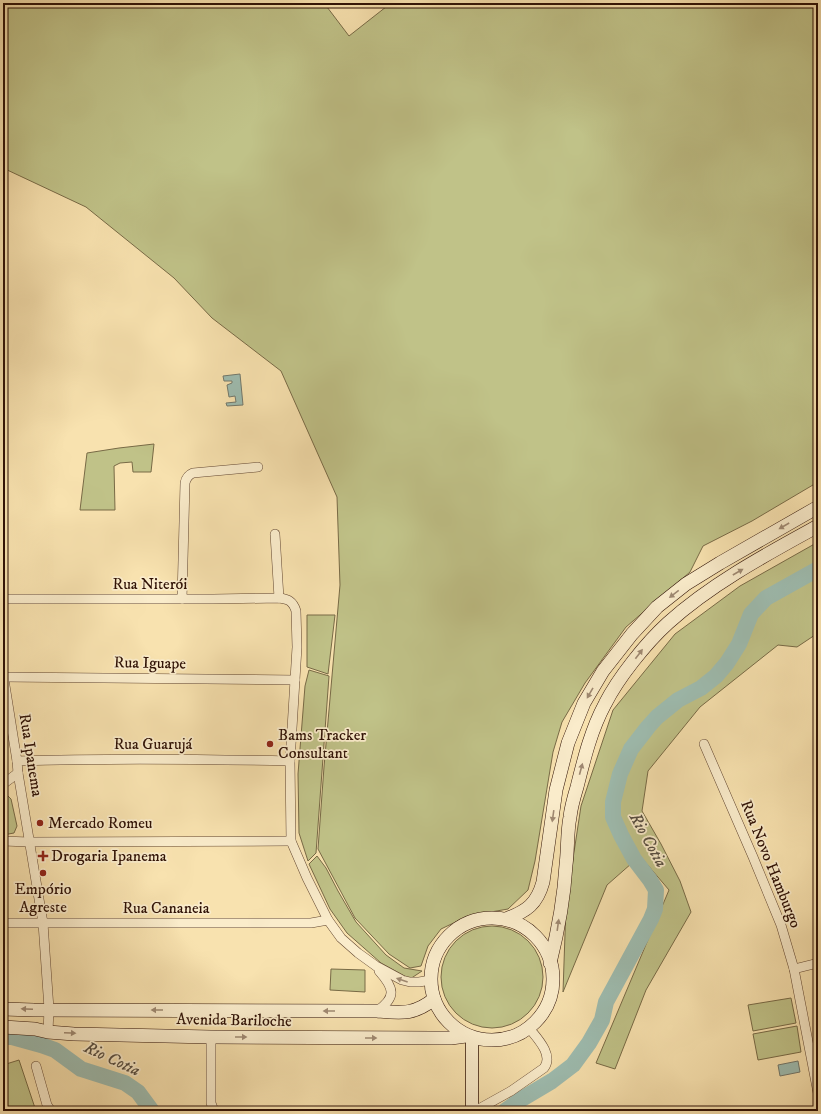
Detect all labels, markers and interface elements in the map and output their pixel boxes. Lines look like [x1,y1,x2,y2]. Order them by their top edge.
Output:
one-way arrow [778,523,790,530]
one-way arrow [732,568,744,575]
street label: Rua Niterói [113,574,187,594]
one-way arrow [668,590,679,599]
one-way arrow [635,649,643,660]
street label: Rua Iguape [114,652,187,674]
one-way arrow [587,687,594,699]
street label: Rua Ipanema [15,712,47,798]
place label: Bams Tracker Consultant [278,725,366,763]
street label: Rua Guarujá [114,734,193,754]
marker: Bams Tracker Consultant [265,739,275,749]
one-way arrow [578,763,584,775]
street label: Rua Novo Hamburgo [736,797,806,931]
water label: Rio Cotia [623,808,672,871]
one-way arrow [550,810,556,823]
place label: Mercado Romeu [48,813,153,833]
marker: Mercado Romeu [35,818,45,828]
place label: Drogaria Ipanema [51,846,167,866]
marker: Drogaria Ipanema [38,851,48,861]
marker: Empório Agreste [38,868,48,878]
place label: Empório Agreste [15,879,72,917]
street label: Rua Cananeia [122,898,210,918]
one-way arrow [555,919,561,931]
one-way arrow [396,976,408,982]
one-way arrow [21,1006,33,1013]
one-way arrow [150,1007,163,1013]
one-way arrow [322,1008,335,1014]
street label: Avenida Bariloche [176,1009,292,1031]
one-way arrow [64,1030,76,1037]
one-way arrow [235,1034,248,1040]
one-way arrow [365,1035,378,1041]
water label: Rio Cotia [80,1036,144,1082]

